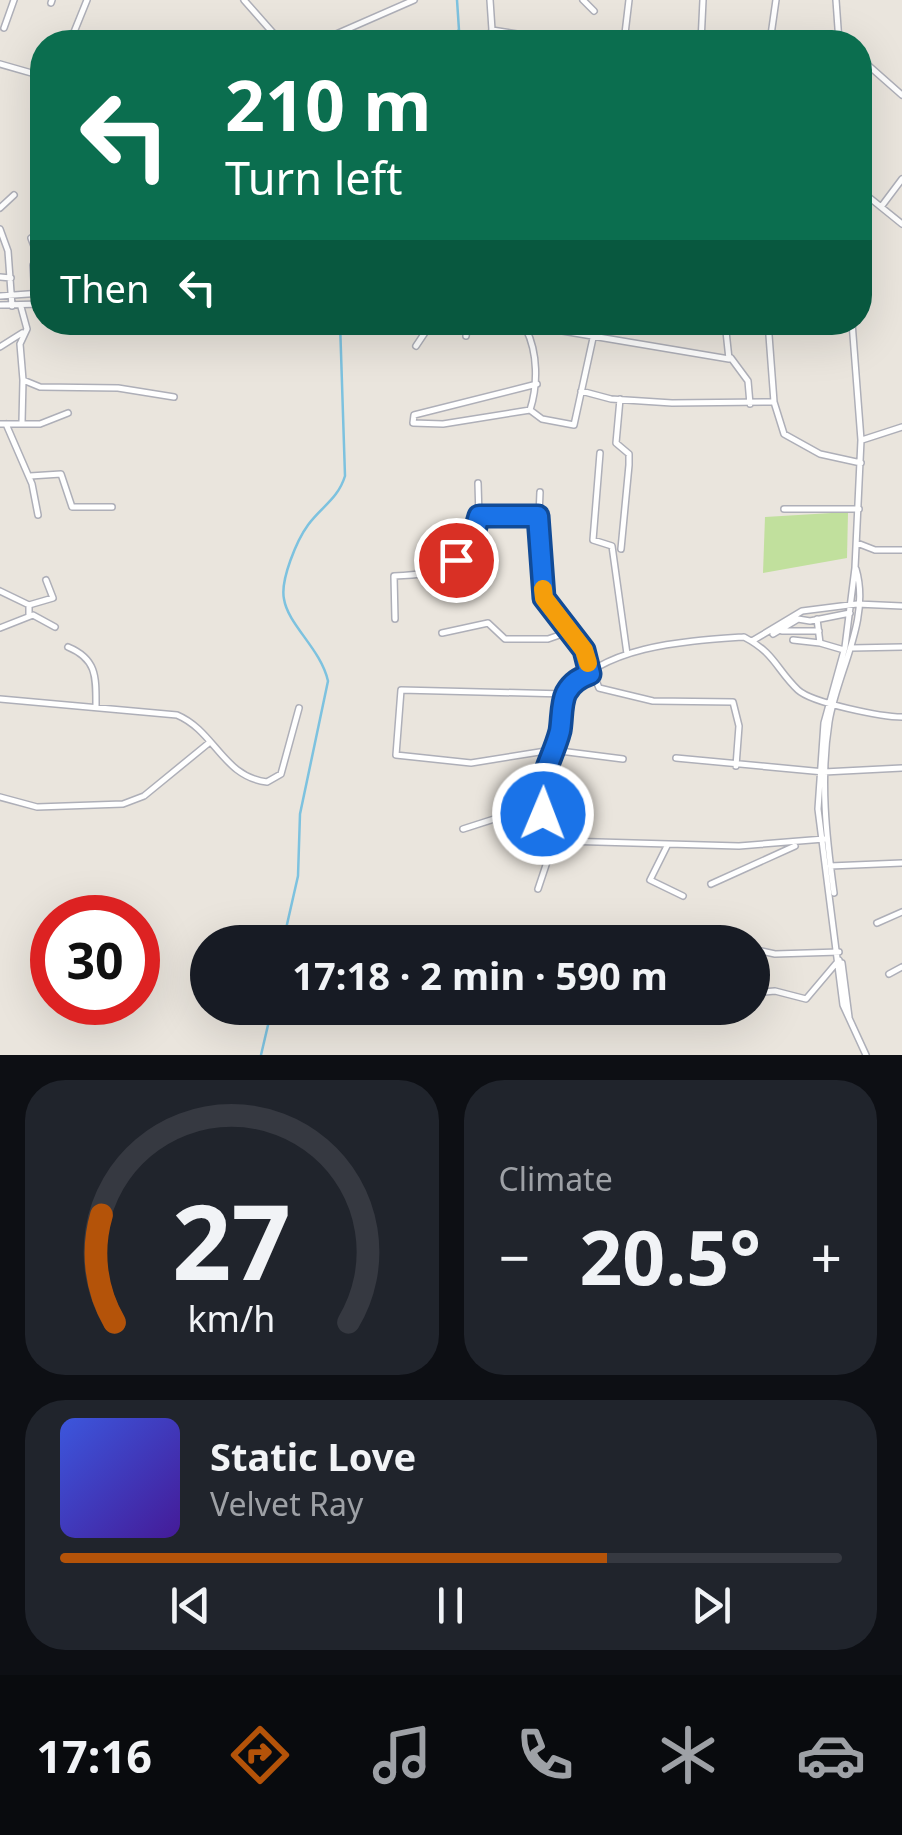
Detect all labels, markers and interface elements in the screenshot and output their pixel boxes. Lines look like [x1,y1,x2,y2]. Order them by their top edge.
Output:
text: 210 m [225,56,432,152]
icon: left [60,70,190,200]
text: Turn left [225,147,402,208]
icon: left [170,260,225,315]
text: Then [60,262,150,314]
pin [414,518,499,603]
icon: arrive [429,533,484,588]
position arrow [491,762,595,866]
speed limit sign: 30 [30,895,160,1025]
text: 17:18 · 2 min · 590 m [292,949,668,1001]
text: Climate [499,1157,613,1200]
text: 27 [172,1169,291,1310]
text: 20.5° [579,1205,761,1307]
text: − [499,1219,530,1294]
text: + [811,1219,842,1294]
text: km/h [188,1294,276,1342]
text: Static Love [210,1430,416,1482]
text: Velvet Ray [210,1482,363,1525]
icon: previous [163,1578,218,1633]
icon: pause [423,1578,478,1633]
icon: next [684,1578,739,1633]
icon: directions [225,1720,295,1790]
icon: music [367,1720,437,1790]
icon: phone [510,1720,580,1790]
icon: climate [653,1720,723,1790]
icon: car [796,1720,866,1790]
text: 17:16 [36,1725,152,1786]

